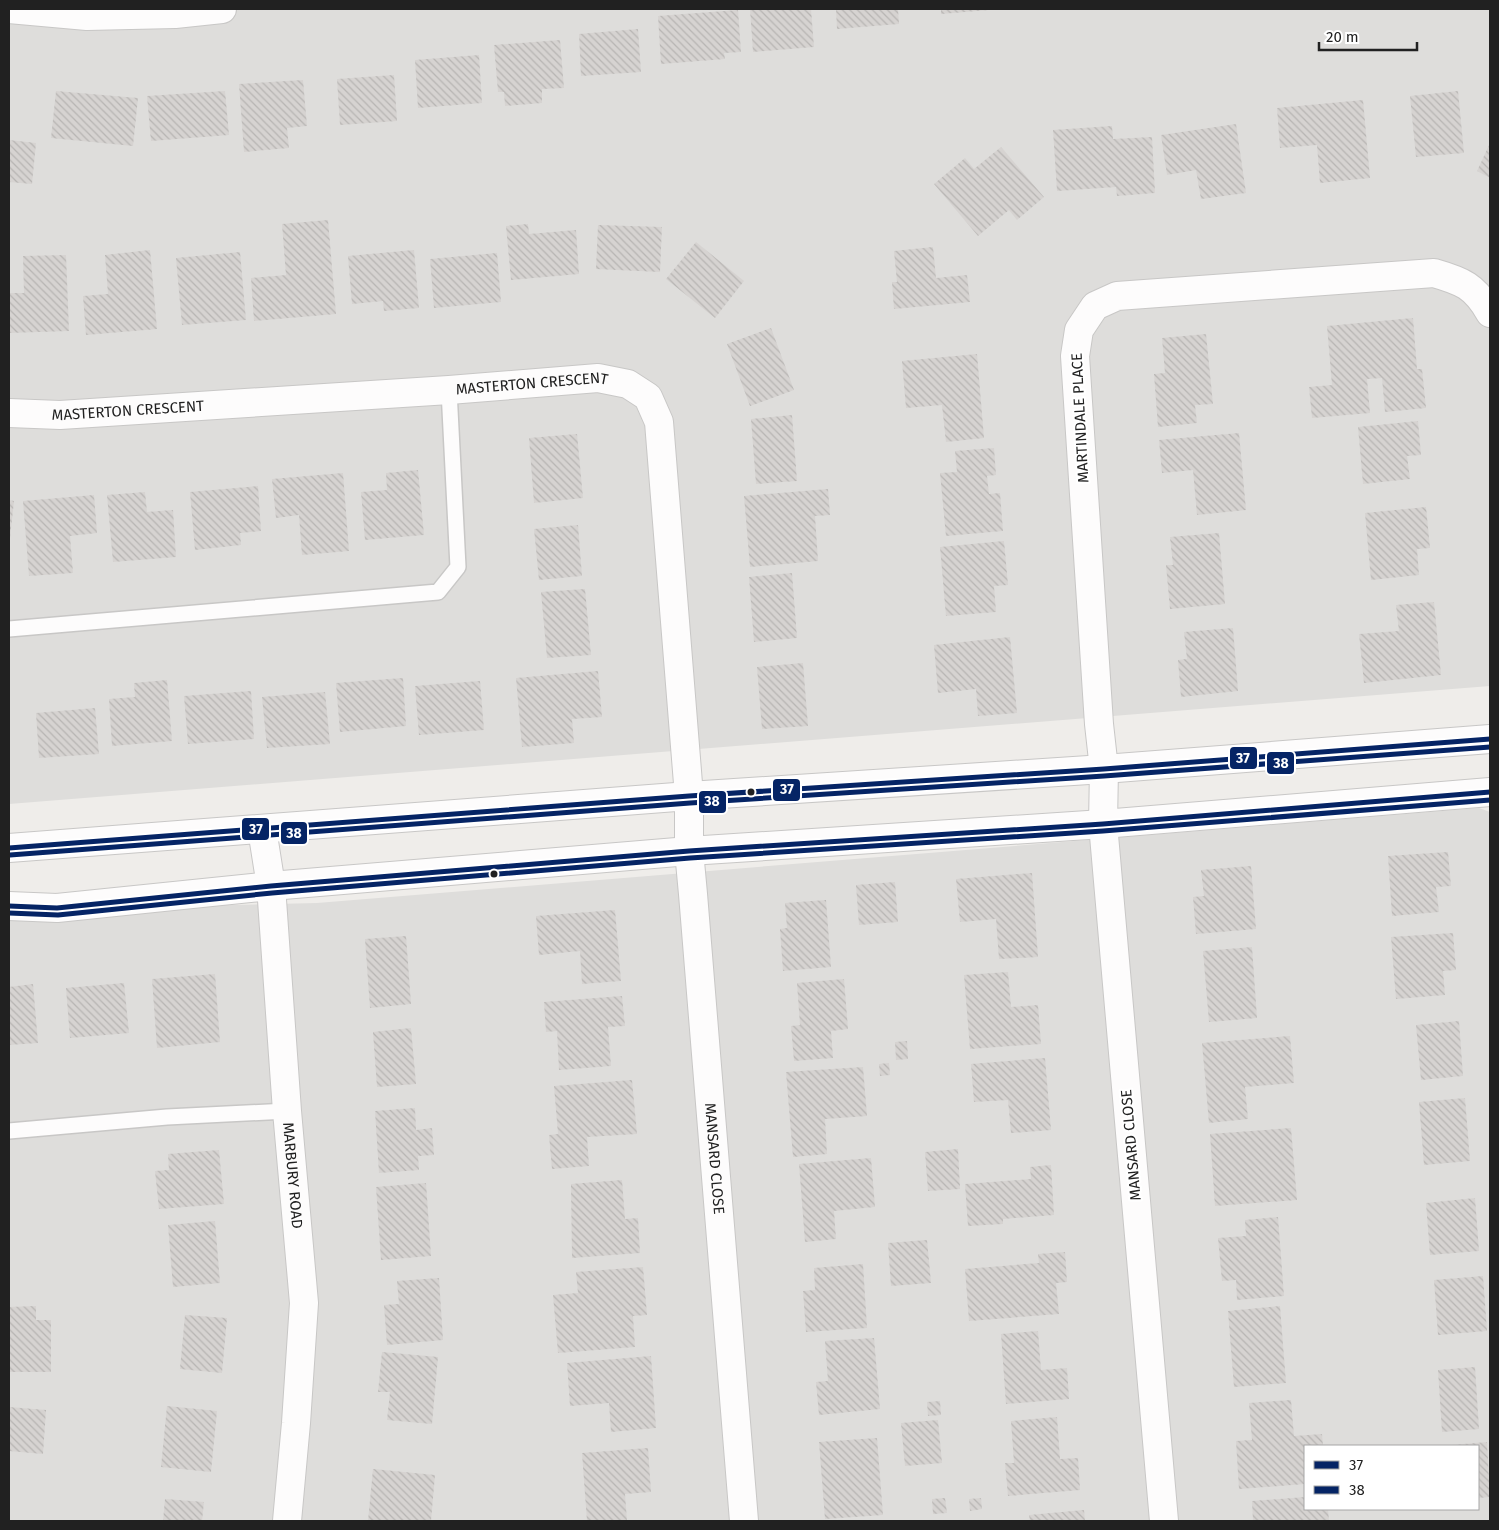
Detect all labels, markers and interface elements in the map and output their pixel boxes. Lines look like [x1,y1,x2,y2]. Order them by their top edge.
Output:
scale bar [1319,20,1416,52]
text: 20 m [1326,28,1359,46]
street label: MARTINDALE PLACE [1068,353,1092,483]
street label: MASTERTON CRESCENT [455,369,610,398]
street label: MASTERTON CRESCENT [51,397,205,424]
line badge: 37 [1229,746,1258,770]
text: 37 [1235,750,1250,767]
line badge: 38 [1266,751,1295,775]
text: 38 [1272,755,1289,772]
line badge: 37 [772,778,801,802]
text: 37 [779,781,794,798]
unlabelled marker [746,787,756,797]
line badge: 38 [698,790,727,814]
text: 38 [703,793,720,810]
line badge: 37 [241,817,270,841]
text: 37 [248,821,263,838]
line badge: 38 [280,821,308,845]
text: 38 [285,825,302,842]
unlabelled marker [489,869,499,879]
street label: MANSARD CLOSE [1117,1089,1145,1201]
street label: MANSARD CLOSE [701,1102,728,1215]
street label: MARBURY ROAD [279,1121,306,1229]
legend [1304,1445,1479,1510]
text: 37 [1349,1456,1363,1474]
text: 38 [1349,1481,1365,1499]

